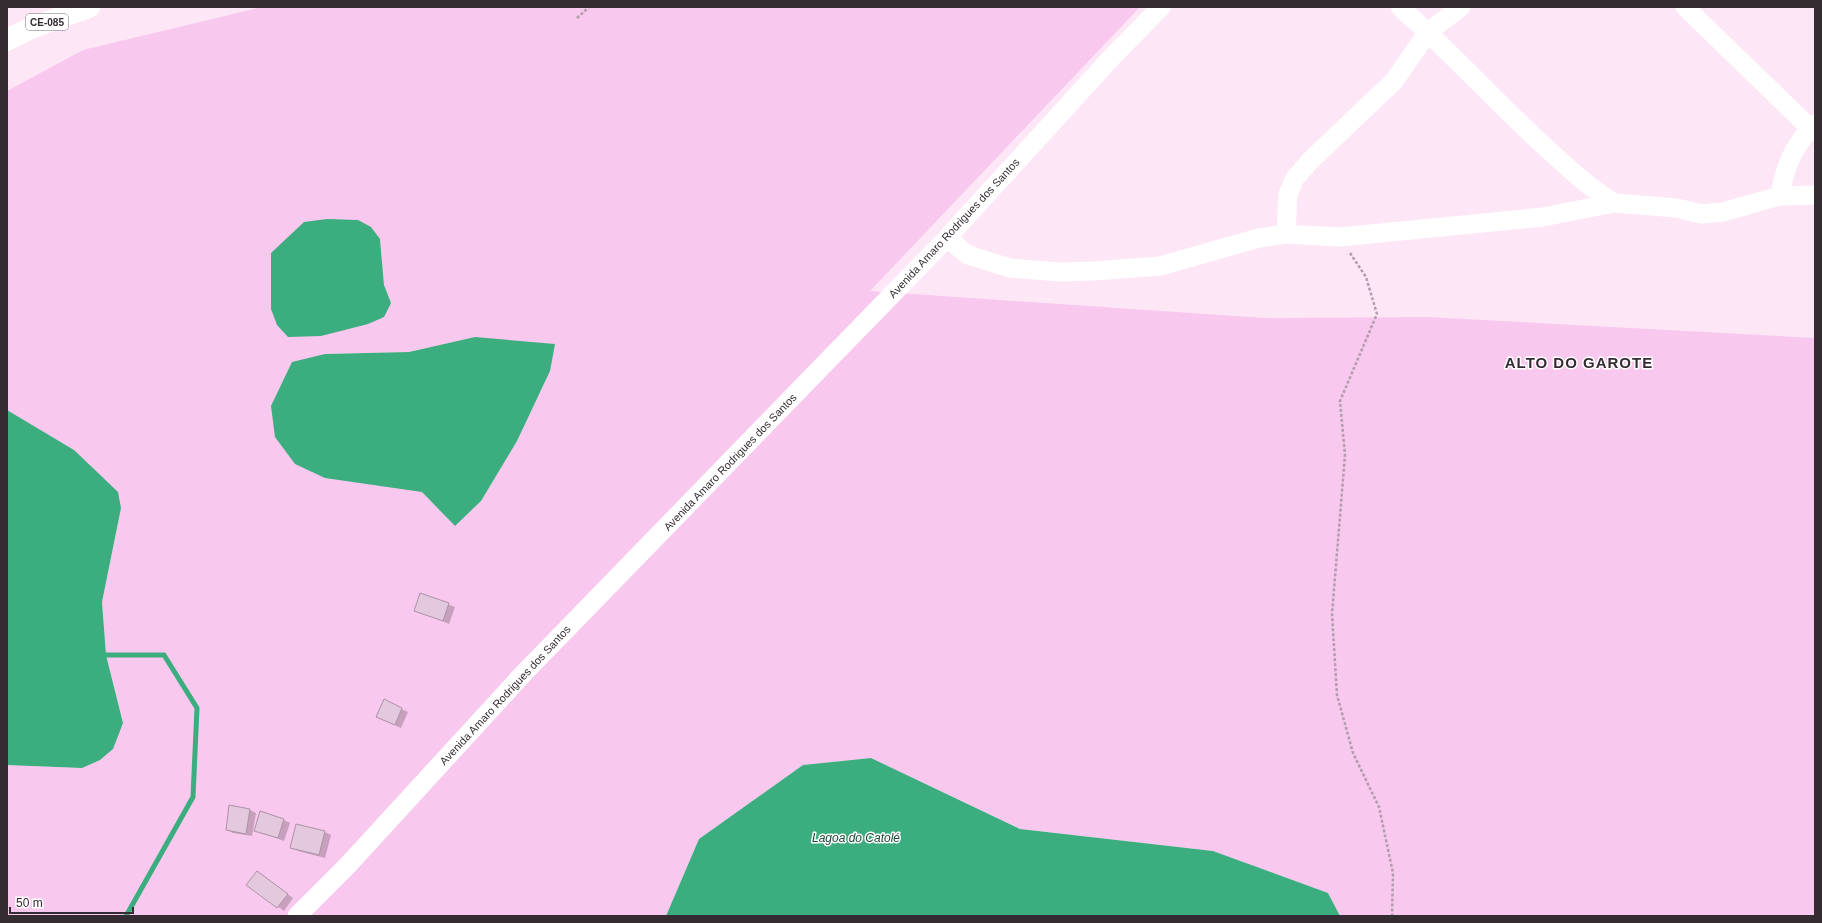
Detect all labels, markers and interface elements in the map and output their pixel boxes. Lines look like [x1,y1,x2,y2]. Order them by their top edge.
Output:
road number: CE-085 [26,14,68,30]
street label: Avenida Amaro Rodrigues dos Santos [886,156,1022,300]
district label: ALTO DO GAROTE [1505,354,1653,371]
street label: Avenida Amaro Rodrigues dos Santos [661,391,799,533]
street label: Avenida Amaro Rodrigues dos Santos [437,623,573,767]
water label: Lagoa do Catolé [812,831,900,845]
scale bar [10,889,133,915]
text: 50 m [16,896,43,910]

